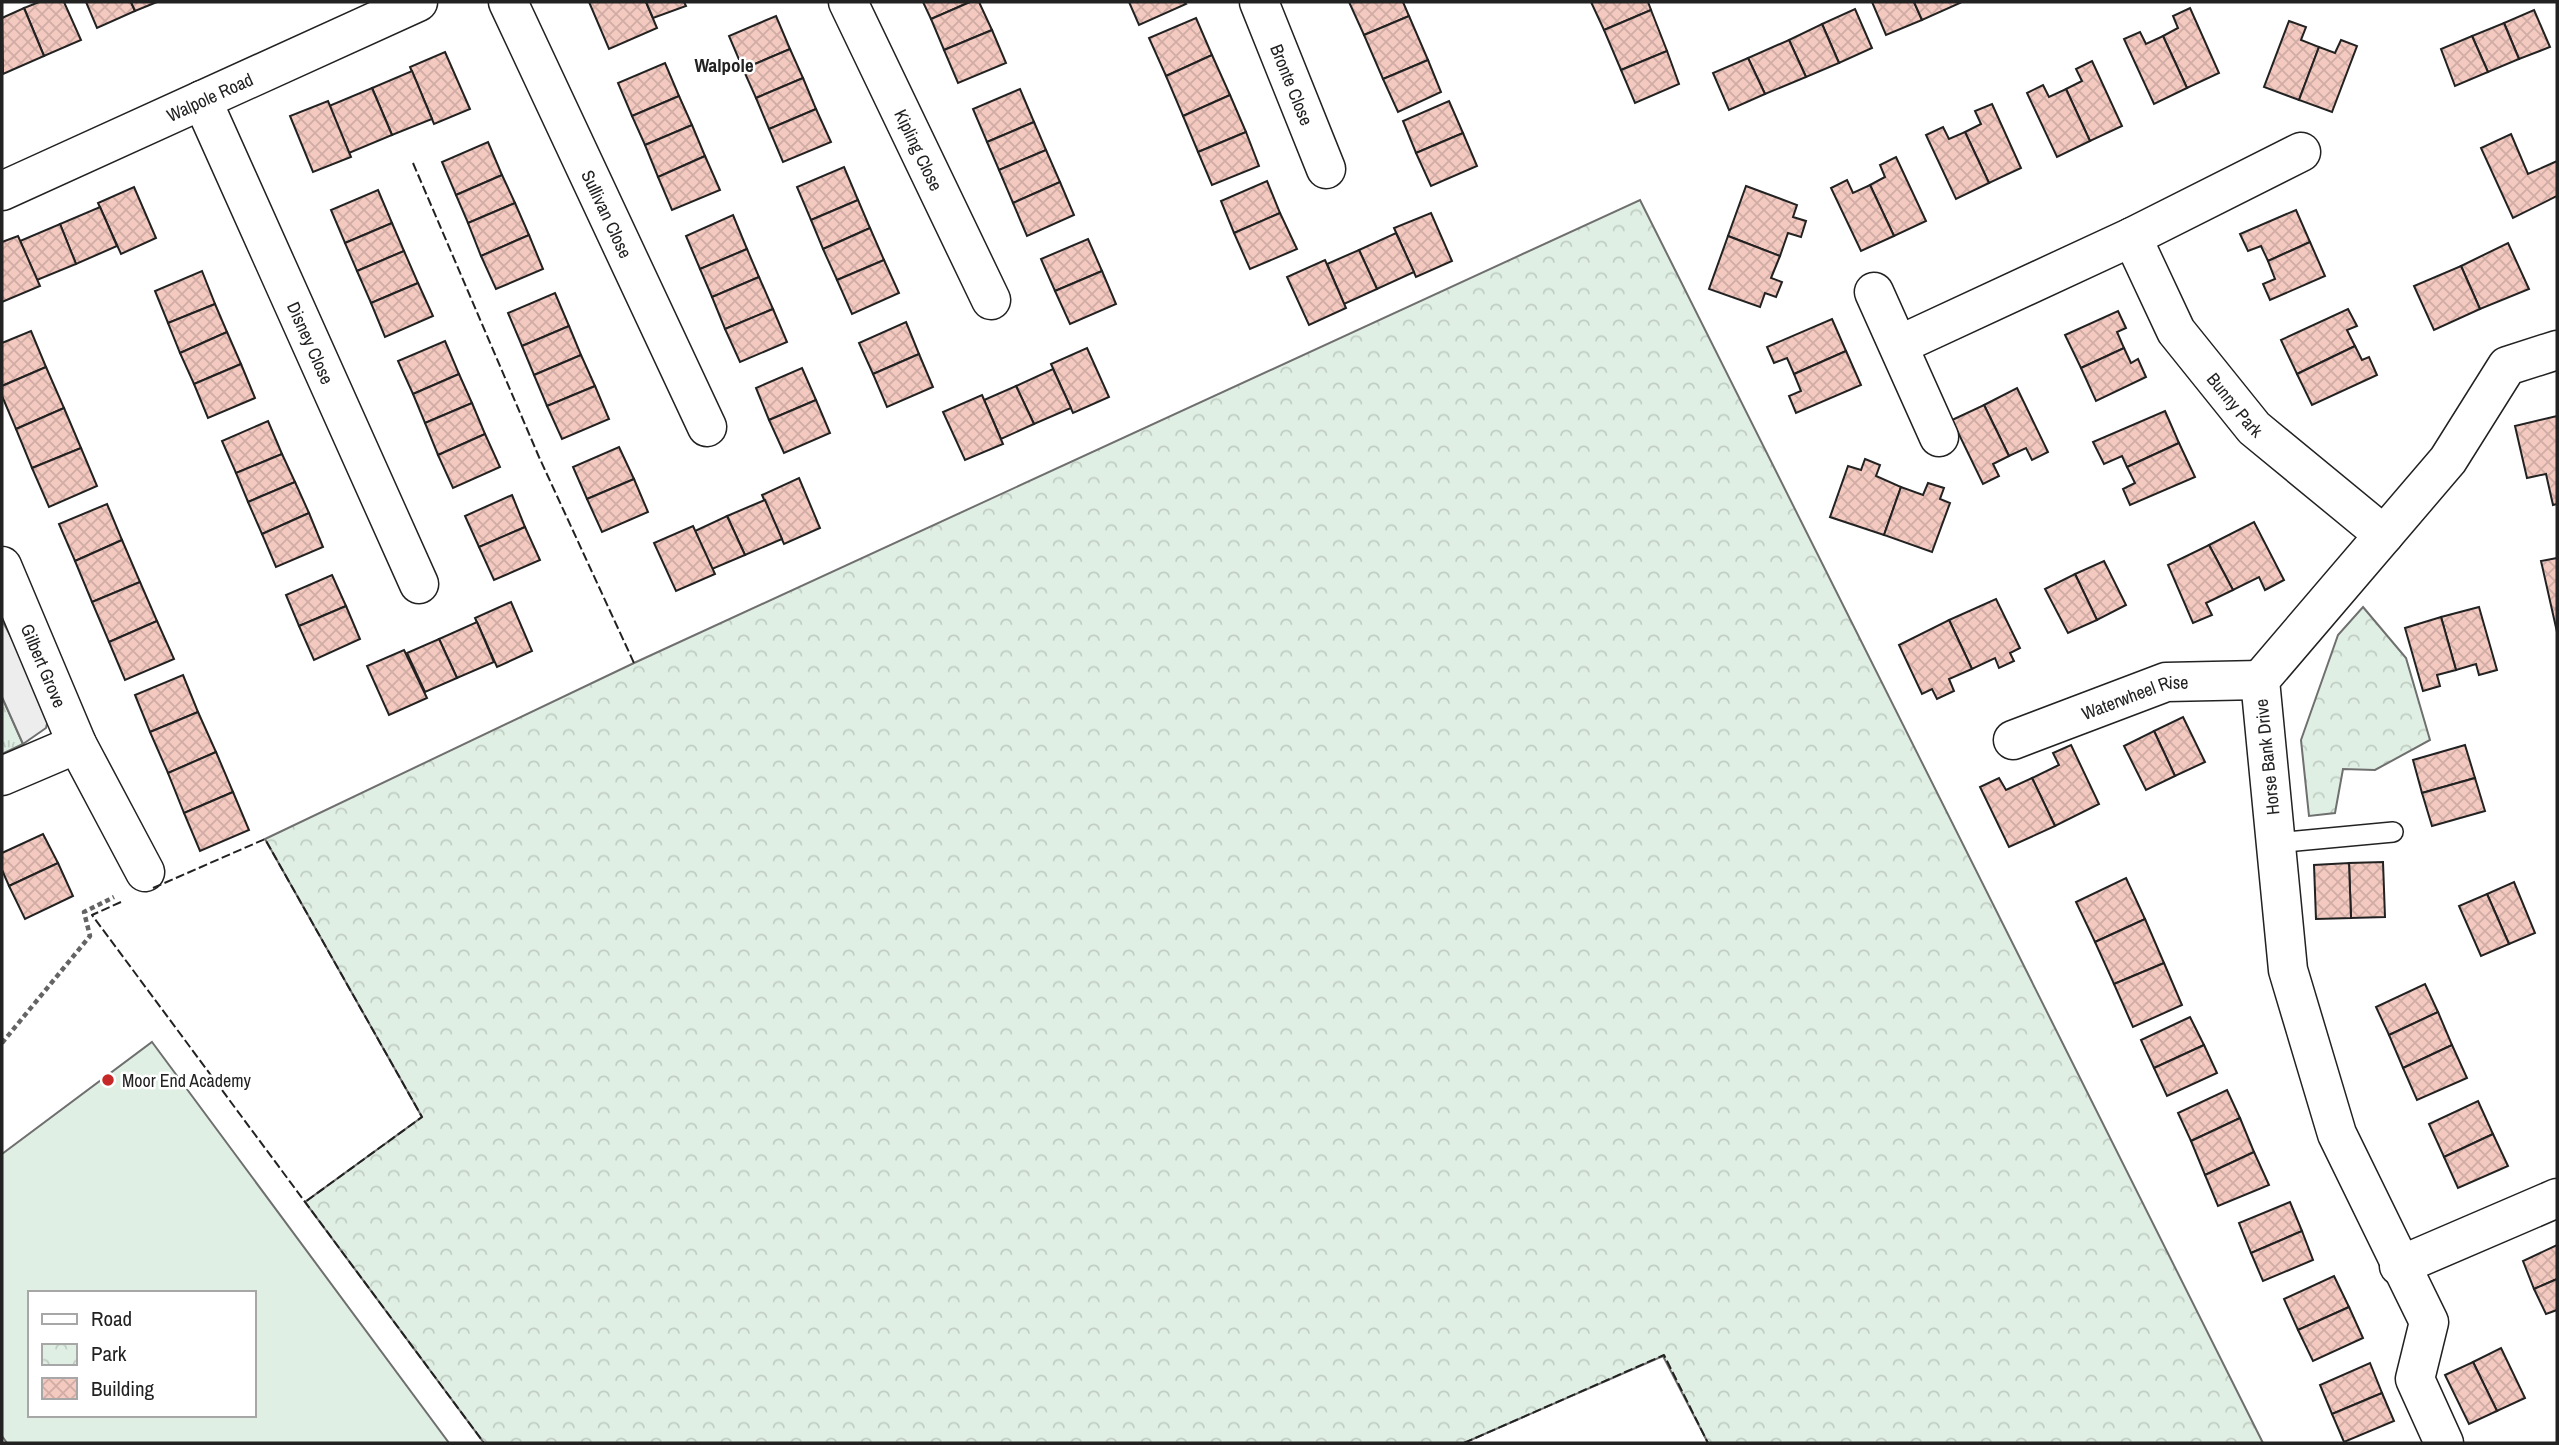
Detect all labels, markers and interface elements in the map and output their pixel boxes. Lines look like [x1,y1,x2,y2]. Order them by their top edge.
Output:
street label: Bronte Close [1265,40,1320,129]
district label: Walpole [694,52,754,78]
street label: Walpole Road [162,66,257,127]
street label: Kipling Close [889,105,949,195]
street label: Sullivan Close [576,166,639,262]
street label: Disney Close [281,298,340,388]
street label: Bunny Park [2201,367,2269,443]
street label: Gilbert Grove [15,620,73,711]
street label: Waterwheel Rise [2078,669,2189,725]
street label: Horse Bank Drive [2248,698,2286,816]
place label: Moor End Academy [122,1068,251,1093]
marker: Moor End Academy [100,1072,116,1088]
legend [28,1291,256,1417]
text: Road [91,1304,132,1333]
text: Park [91,1339,127,1368]
text: Building [91,1374,155,1403]

